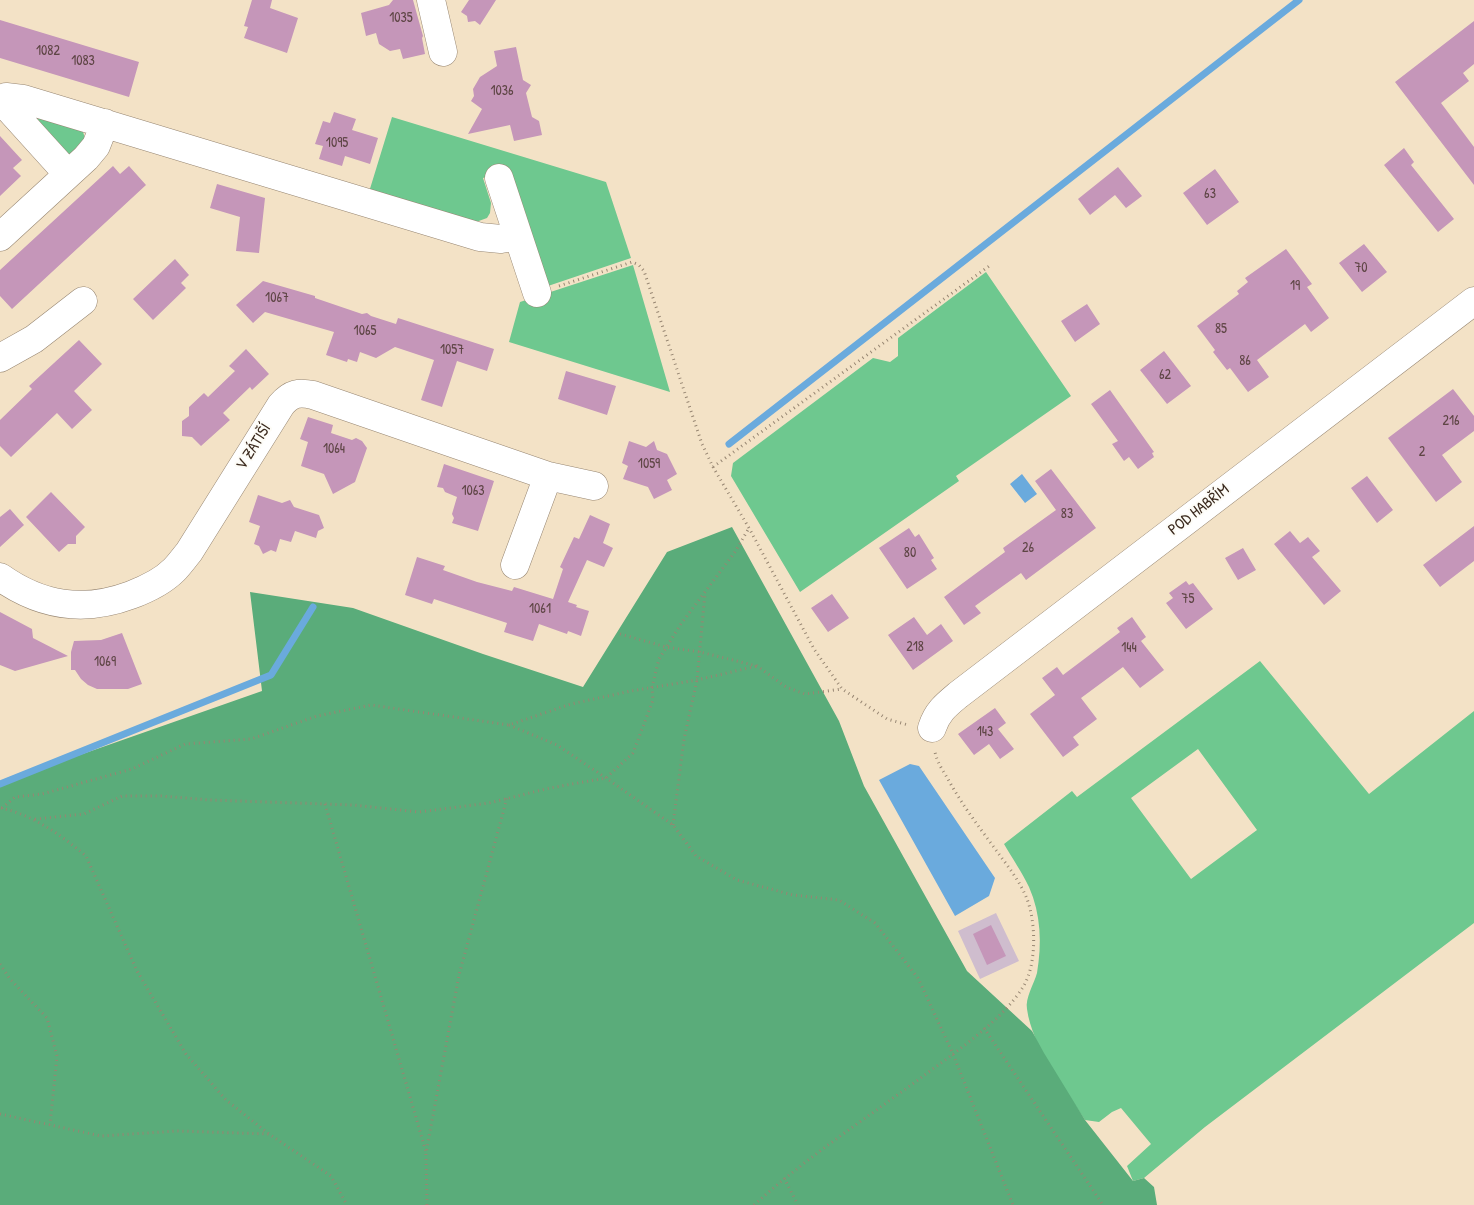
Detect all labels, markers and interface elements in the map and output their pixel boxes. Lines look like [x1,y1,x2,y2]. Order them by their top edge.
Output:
house number: 1035 [389,10,413,26]
house number: 1082 [36,43,60,59]
house number: 1083 [71,53,95,69]
house number: 1036 [490,83,514,99]
house number: 1095 [326,135,348,151]
house number: 63 [1204,186,1216,202]
house number: 70 [1354,260,1368,276]
house number: 19 [1290,278,1300,294]
house number: 1067 [265,290,289,306]
house number: 85 [1215,321,1227,337]
house number: 1065 [354,323,376,339]
house number: 1057 [440,342,464,358]
house number: 86 [1239,353,1251,369]
house number: 62 [1159,367,1171,383]
house number: 216 [1442,413,1460,429]
street label: V ZÁTIŠÍ [232,420,276,474]
house number: 1064 [323,441,345,457]
house number: 2 [1419,444,1425,460]
house number: 1059 [638,456,660,472]
street label: POD HABŘÍM [1165,480,1233,540]
house number: 1063 [461,483,485,499]
house number: 83 [1061,506,1073,522]
house number: 26 [1022,540,1034,556]
house number: 80 [904,545,916,561]
house number: 75 [1182,591,1194,607]
house number: 1061 [529,601,551,617]
house number: 218 [906,639,924,655]
house number: 144 [1121,640,1137,656]
house number: 1069 [94,654,116,670]
house number: 143 [977,724,993,740]

